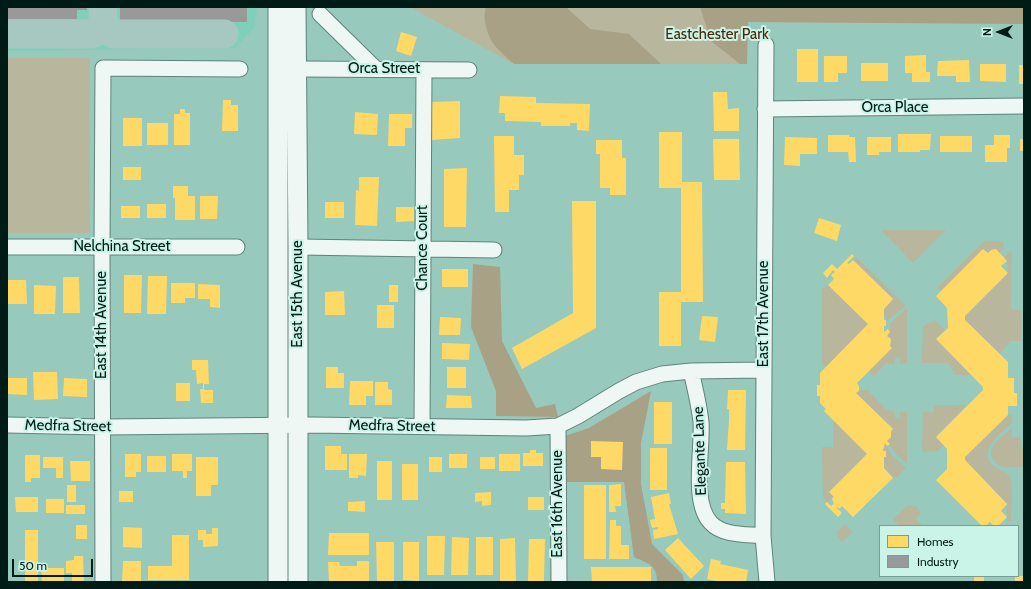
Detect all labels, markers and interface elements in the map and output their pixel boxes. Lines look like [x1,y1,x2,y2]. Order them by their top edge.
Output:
north arrow [979,12,1019,52]
park label: Eastchester Park [665,26,769,44]
text: N [980,28,994,36]
street label: Orca Street [348,60,420,78]
street label: Orca Place [861,99,929,117]
street label: Chance Court [414,205,432,291]
street label: Nelchina Street [73,238,171,256]
street label: East 15th Avenue [289,240,307,348]
street label: East 17th Avenue [755,261,773,367]
street label: East 14th Avenue [93,271,111,379]
street label: Elegante Lane [689,406,711,496]
street label: Medfra Street [24,416,112,436]
street label: Medfra Street [348,416,436,436]
street label: East 16th Avenue [549,450,567,558]
legend [879,525,1019,577]
text: Homes [917,534,954,549]
scale bar [14,551,95,577]
text: Industry [917,554,958,569]
text: 50 m [19,558,47,573]

